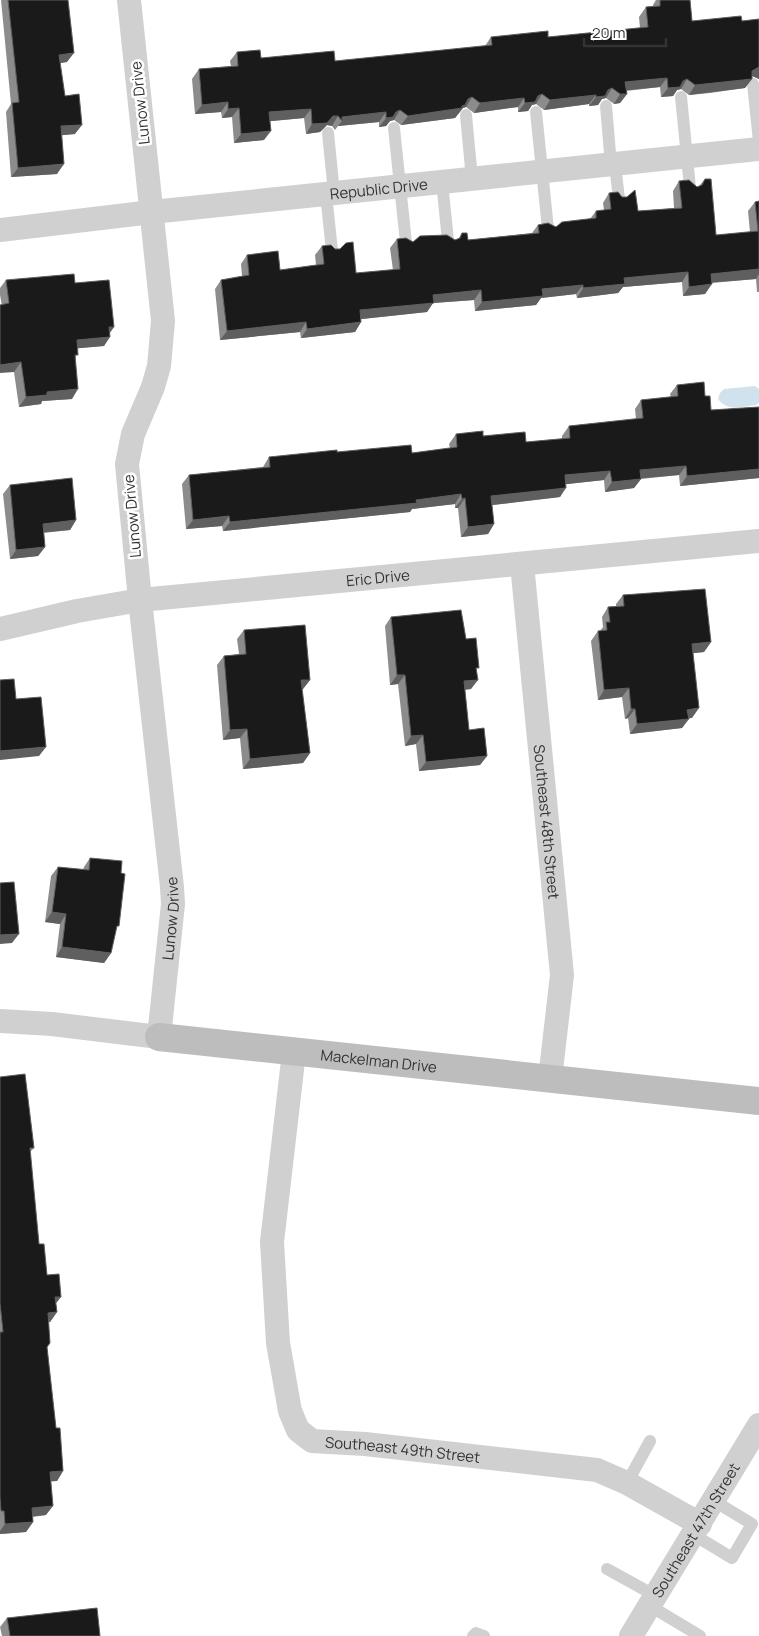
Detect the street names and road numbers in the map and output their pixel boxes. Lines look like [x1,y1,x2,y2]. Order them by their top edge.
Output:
street label: Lunow Drive [125,60,155,146]
street label: Republic Drive [329,173,429,204]
street label: Lunow Drive [118,473,146,559]
street label: Eric Drive [345,564,411,591]
street label: Southeast 48th Street [529,743,565,900]
street label: Lunow Drive [157,875,184,961]
street label: Mackelman Drive [319,1044,438,1077]
street label: Southeast 49th Street [325,1431,481,1467]
street label: Southeast 47th Street [646,1459,744,1601]

